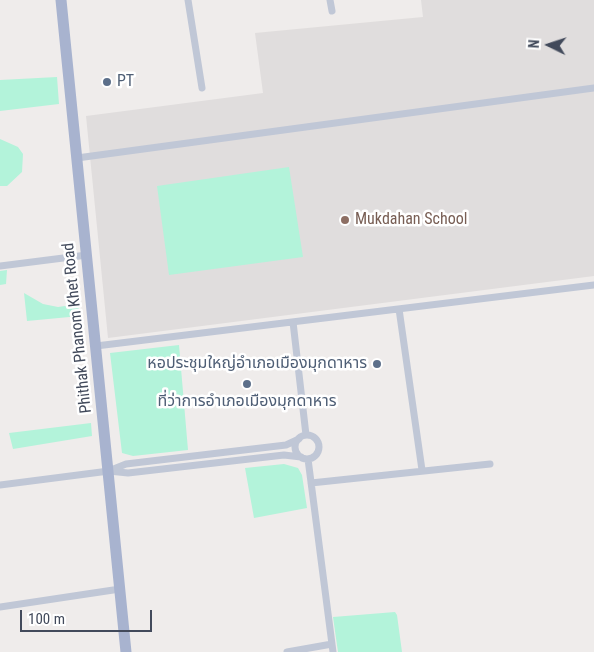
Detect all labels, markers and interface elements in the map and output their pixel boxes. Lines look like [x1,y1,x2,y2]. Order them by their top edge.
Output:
north arrow [524,20,574,70]
text: N [526,39,542,49]
place label: PT [117,72,134,92]
marker: PT [101,76,113,88]
place label: Mukdahan School [355,210,467,230]
marker: Mukdahan School [339,214,351,226]
street label: Phithak Phanom Khet Road [59,242,97,414]
place label: หอประชุมใหญ่อำเภอเมืองมุกดาหาร [147,354,367,374]
marker: หอประชุมใหญ่อำเภอเมืองมุกดาหาร [371,358,383,370]
marker: ที่ว่าการอำเภอเมืองมุกดาหาร [241,378,253,390]
place label: ที่ว่าการอำเภอเมืองมุกดาหาร [157,392,337,412]
scale bar [22,600,155,632]
text: 100 m [28,610,65,628]

